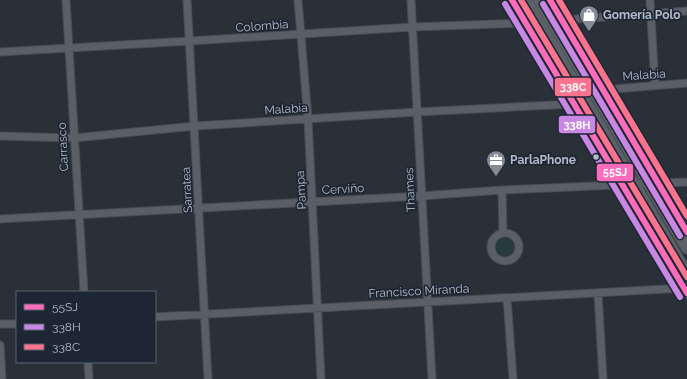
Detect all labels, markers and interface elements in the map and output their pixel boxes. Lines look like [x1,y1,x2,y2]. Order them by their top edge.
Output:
shop icon: Gomería Polo [578,4,600,32]
place label: Gomería Polo [603,8,681,22]
street label: Colombia [235,17,289,35]
street label: Malabia [622,67,666,83]
line badge: 338C [554,77,592,97]
text: 338C [560,81,587,94]
street label: Malabia [264,101,308,117]
line badge: 338H [558,115,596,134]
text: 338H [563,119,591,132]
street label: Carrasco [55,122,71,172]
office icon: ParlaPhone [485,149,507,177]
unlabelled marker [591,152,601,162]
place label: ParlaPhone [510,153,576,167]
line badge: 55SJ [596,163,634,182]
text: 55SJ [603,166,627,179]
street label: Sarratea [179,167,195,213]
street label: Thames [402,167,418,213]
street label: Pampa [293,170,309,210]
street label: Cerviño [321,181,365,197]
street label: Francisco Miranda [368,281,470,301]
legend [16,291,156,363]
text: 55SJ [52,300,78,314]
text: 338H [52,320,81,334]
text: 338C [52,340,80,354]

